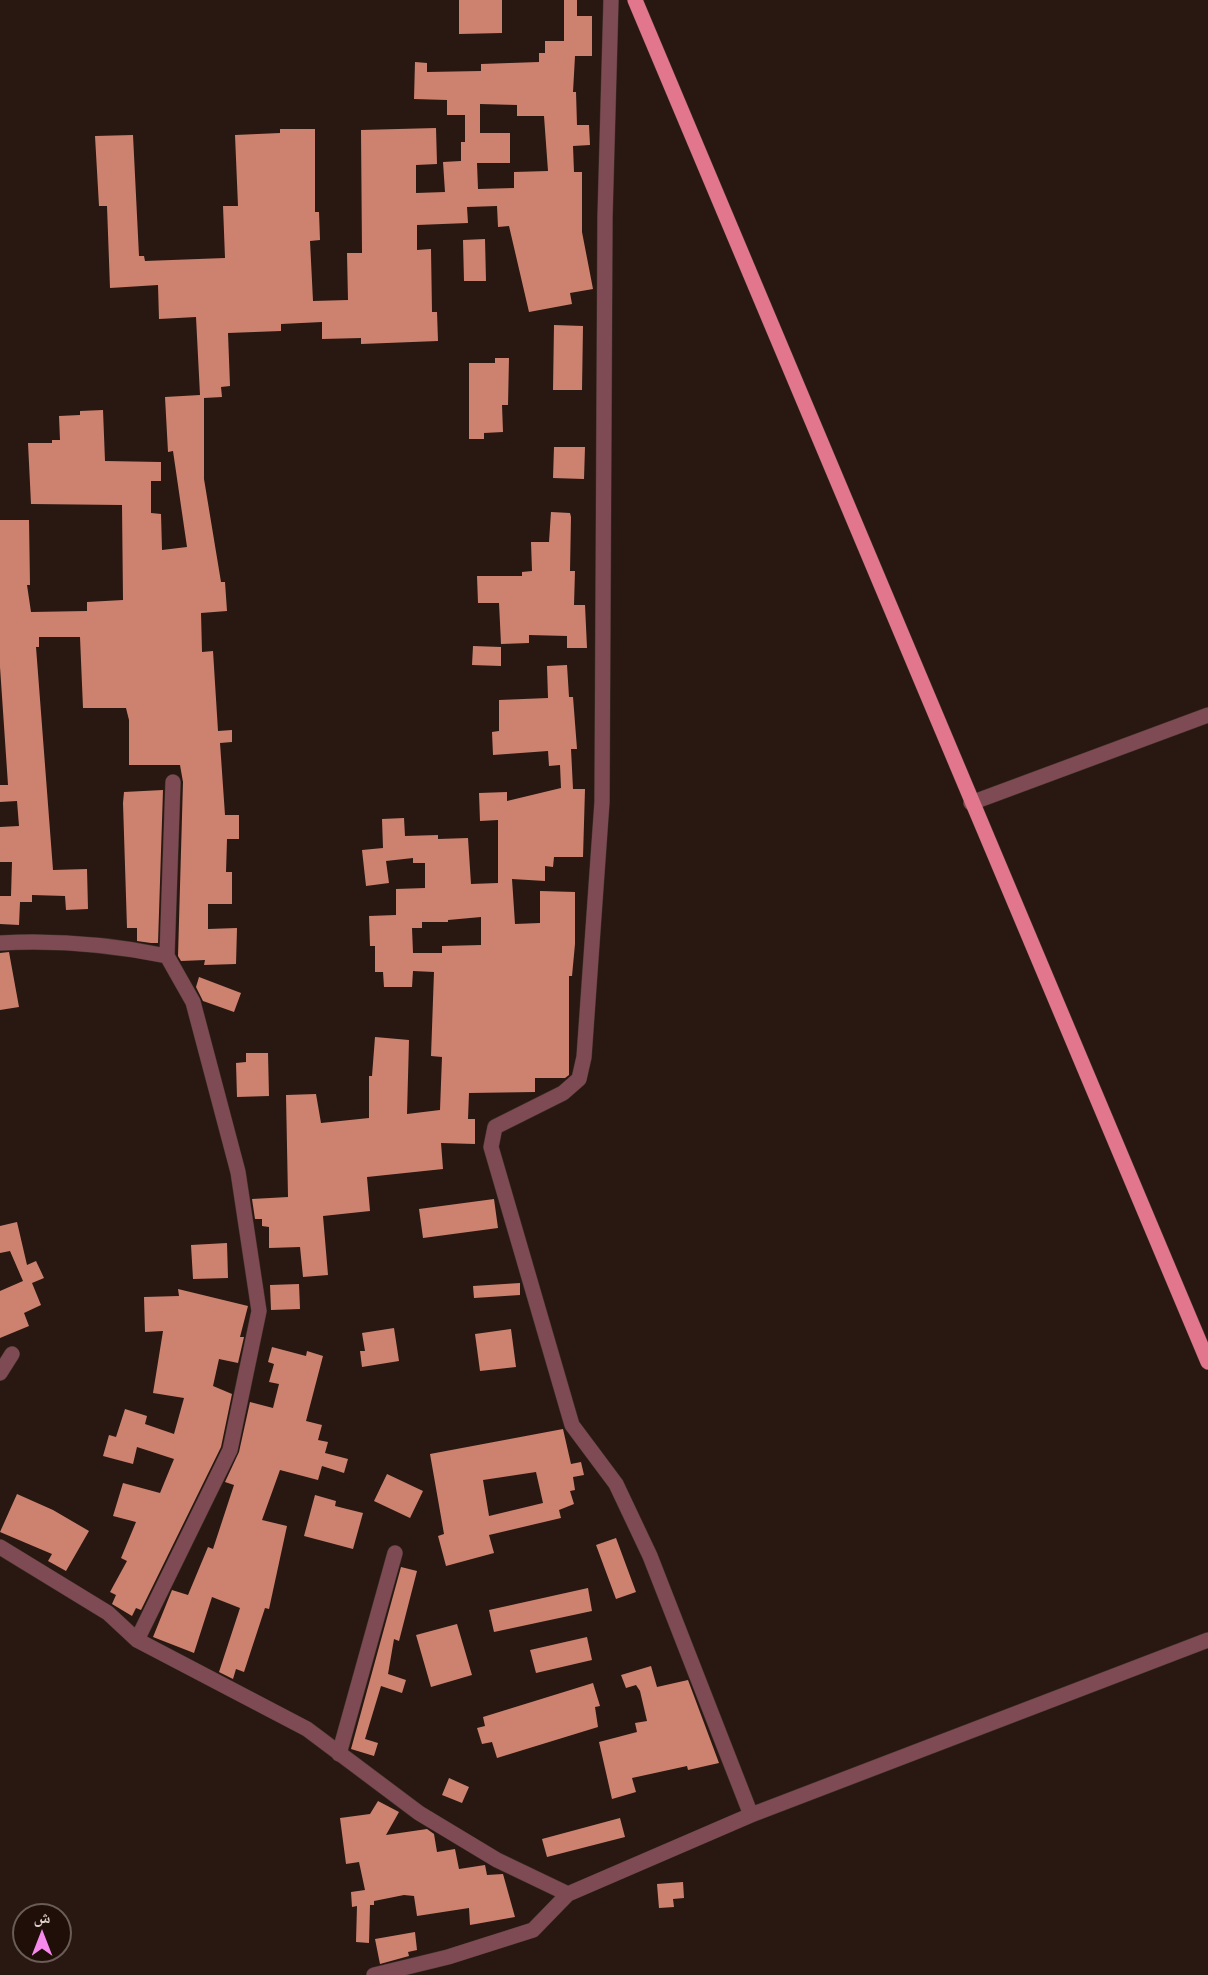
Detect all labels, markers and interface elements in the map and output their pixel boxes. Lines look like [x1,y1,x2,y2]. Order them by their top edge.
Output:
north arrow [12,1903,72,1963]
text: ش [34,1907,50,1927]

